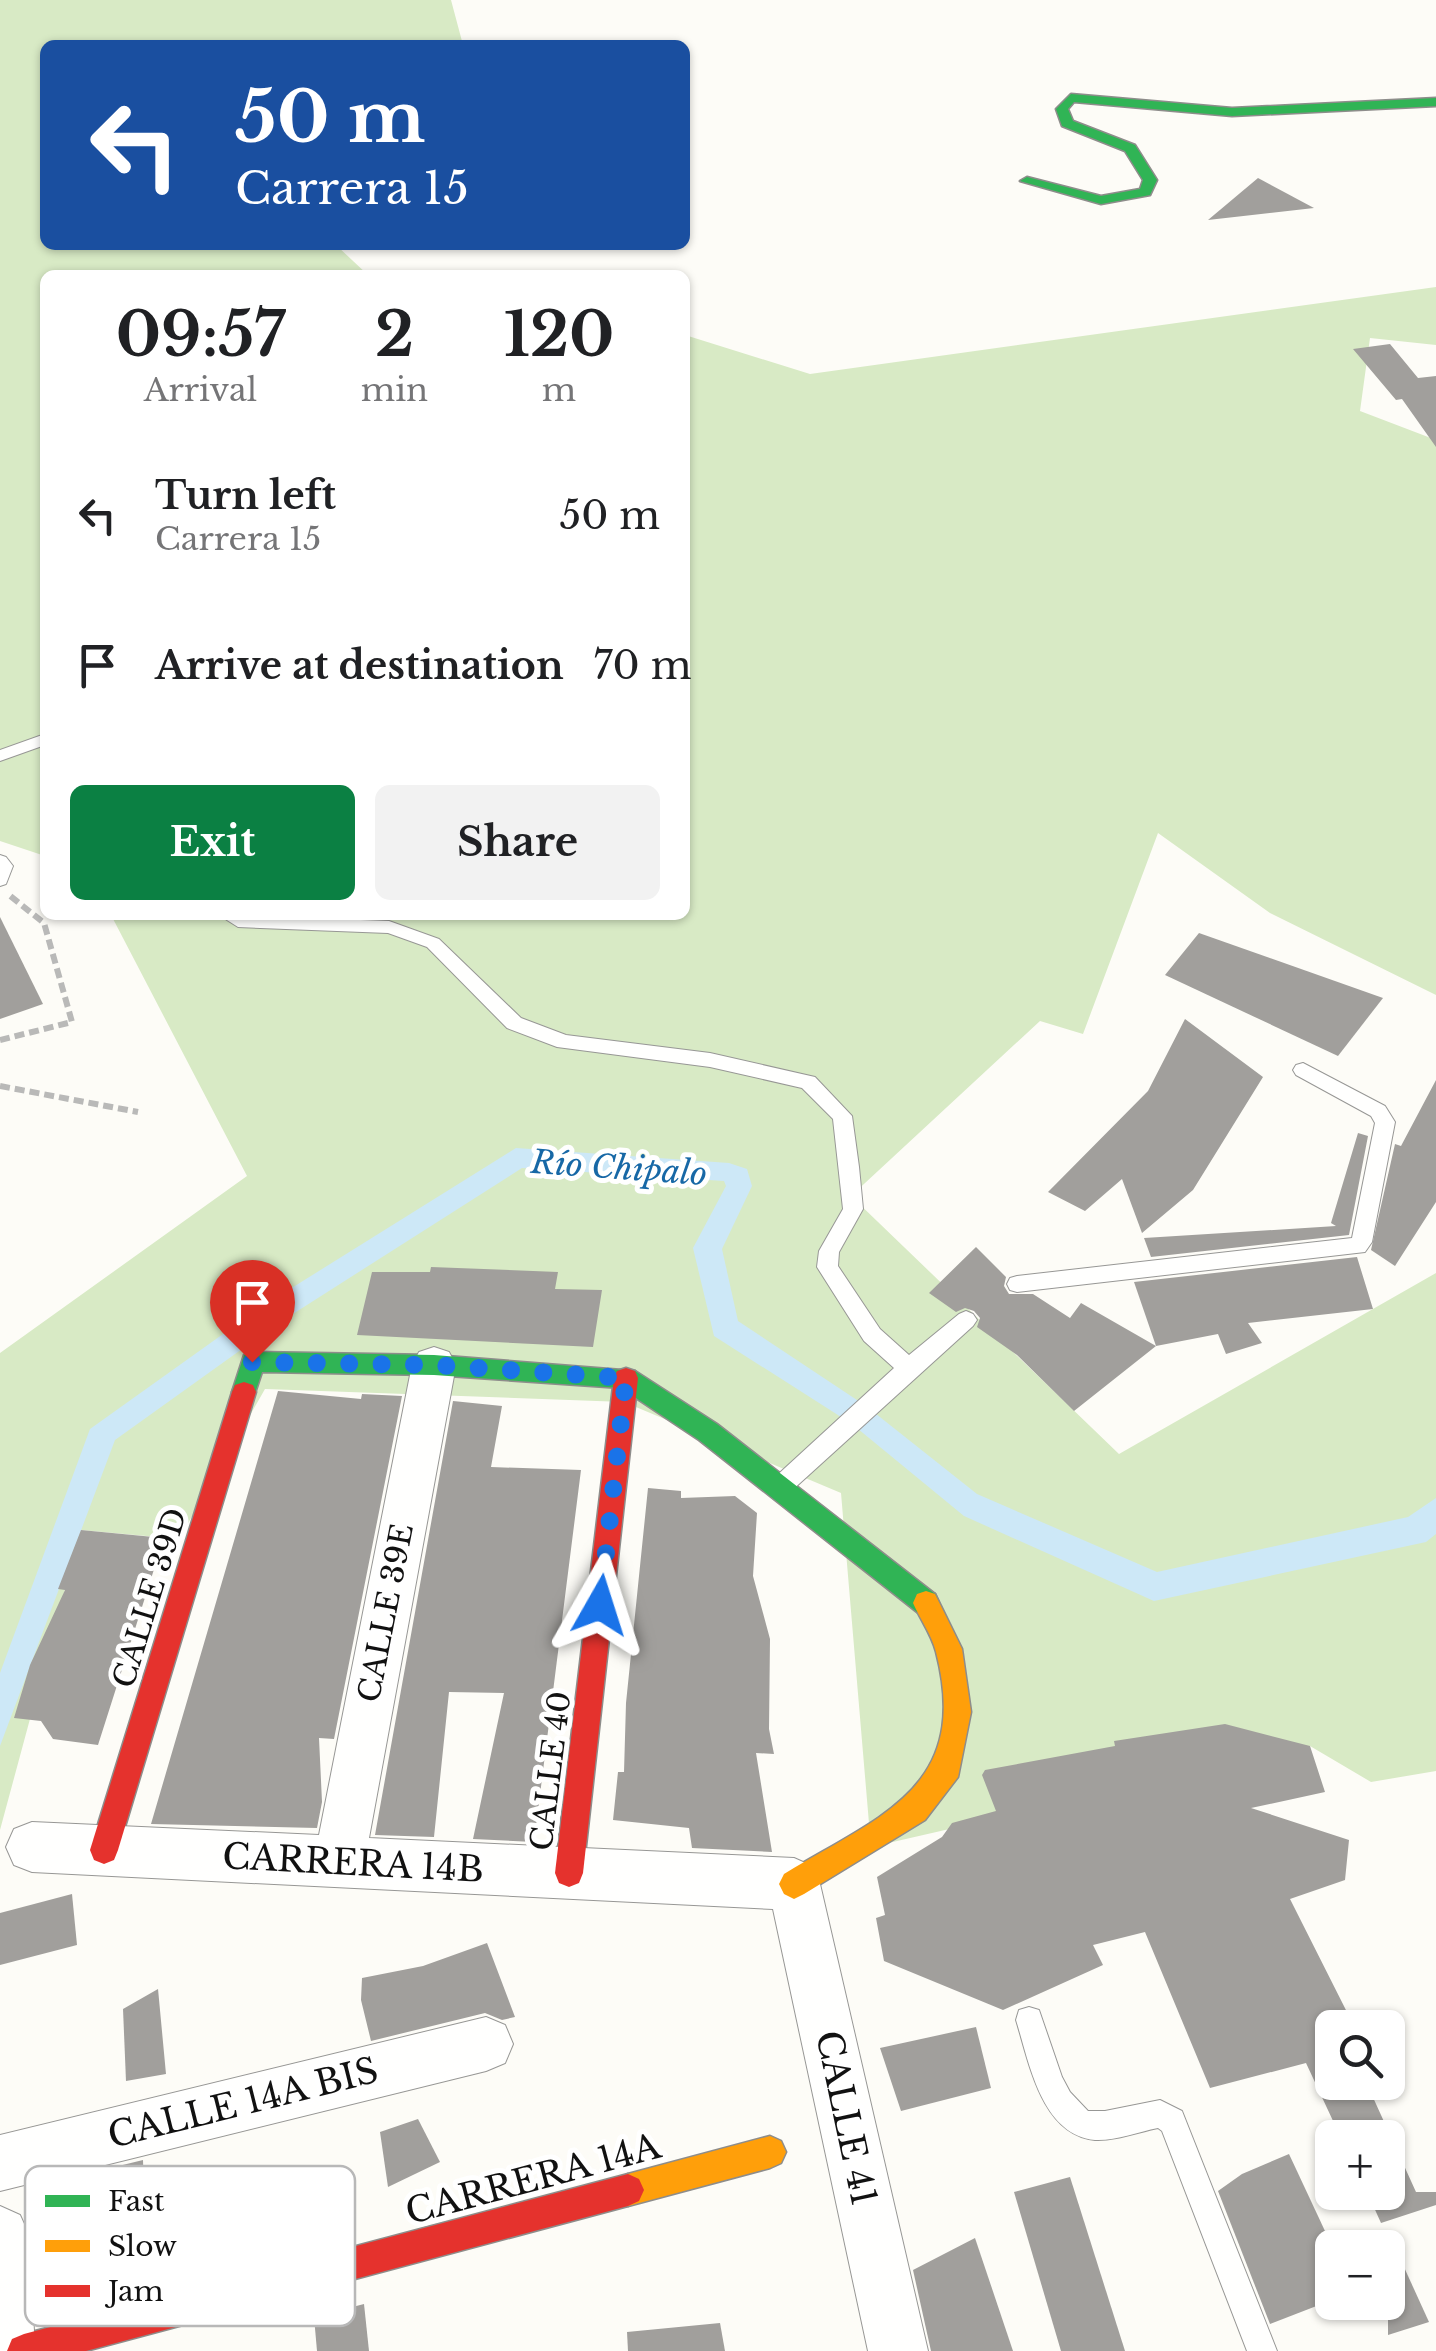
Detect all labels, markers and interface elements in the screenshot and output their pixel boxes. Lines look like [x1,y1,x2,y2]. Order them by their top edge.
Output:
text: 50 m [235,74,426,161]
icon: left [70,80,200,210]
text: Carrera 15 [235,160,469,216]
text: 09:57 [116,298,285,372]
text: 2 [375,298,414,372]
text: 120 [504,298,614,372]
text: Arrival [144,370,257,410]
text: min [361,370,428,410]
text: m [542,370,576,410]
text: Turn left [155,472,336,519]
icon: left [70,488,125,543]
text: 50 m [560,492,660,539]
text: Carrera 15 [155,519,321,559]
icon: arrive [70,638,125,693]
text: Arrive at destination [155,642,564,689]
text: 70 m [594,642,691,689]
button: Exit [70,785,355,900]
button: Share [375,785,660,900]
water label: Río Chipalo [529,1142,708,1194]
pin [210,1260,295,1363]
icon: arrive [225,1275,280,1330]
street label: CALLE 39D [105,1504,194,1692]
street label: CALLE 39E [350,1521,421,1705]
position arrow [548,1553,652,1657]
street label: CALLE 40 [522,1689,579,1853]
street label: CARRERA 14B [221,1834,485,1891]
map controls [1315,2010,1405,2320]
button: search [1315,2010,1405,2100]
street label: CALLE 41 [807,2027,886,2209]
street label: CALLE 14A BIS [103,2048,382,2157]
button: + [1315,2120,1405,2210]
street label: CARRERA 14A [401,2124,666,2233]
legend [25,2166,355,2326]
text: Fast [108,2184,165,2219]
text: Slow [108,2229,177,2264]
button: − [1315,2230,1405,2320]
text: Jam [104,2274,164,2309]

